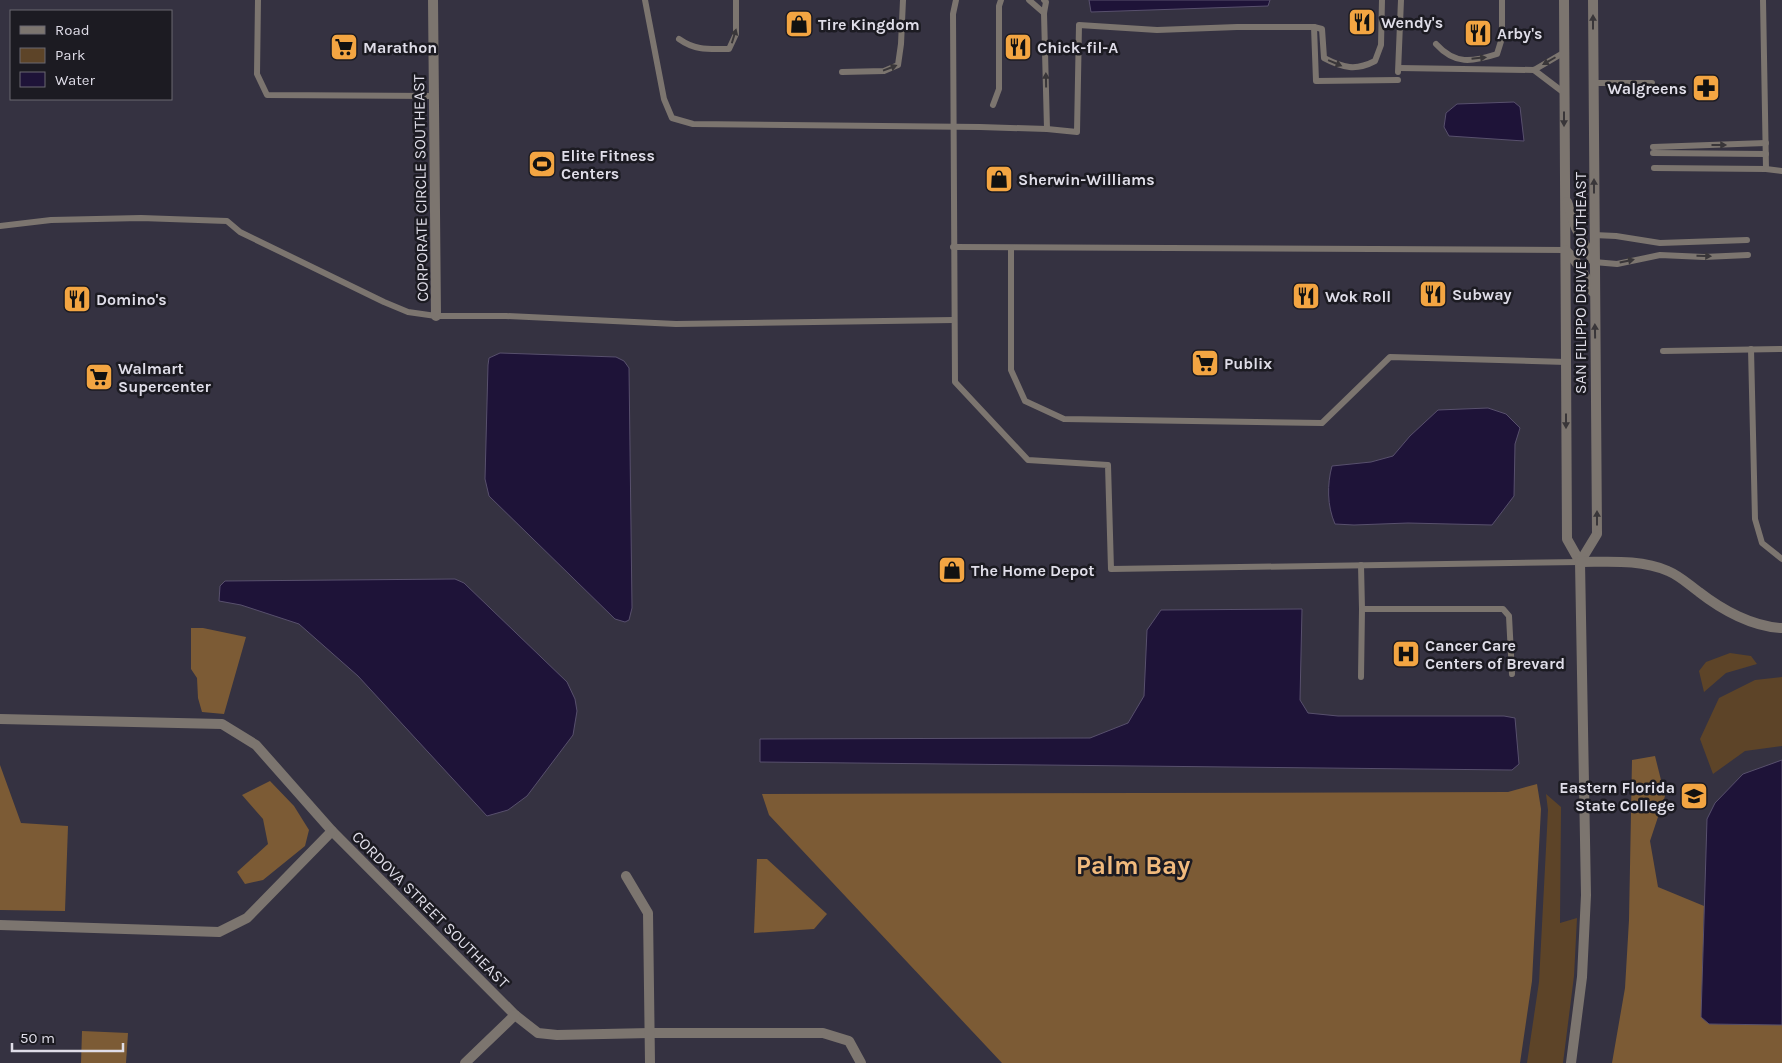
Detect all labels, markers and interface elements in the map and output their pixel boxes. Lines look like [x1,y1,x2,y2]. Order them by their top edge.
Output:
restaurant icon: Wendy's [1347,7,1377,37]
shop icon: Tire Kingdom [784,9,814,39]
legend [10,10,172,100]
place label: Wendy's [1381,13,1443,32]
one-way arrow [1589,14,1597,30]
place label: Tire Kingdom [818,15,920,34]
restaurant icon: Arby's [1463,18,1493,48]
text: Road [55,21,90,39]
place label: Arby's [1497,24,1542,43]
one-way arrow [730,29,738,44]
supermarket icon: Marathon [329,32,359,62]
restaurant icon: Chick-fil-A [1003,32,1033,62]
place label: Marathon [363,38,437,57]
place label: Chick-fil-A [1037,38,1118,57]
text: Park [55,46,85,64]
one-way arrow [1472,54,1488,62]
one-way arrow [1542,57,1555,66]
one-way arrow [1328,59,1342,67]
one-way arrow [883,63,897,71]
text: Water [55,71,96,89]
one-way arrow [1042,72,1050,88]
pharmacy icon: Walgreens [1691,73,1721,103]
street label: CORPORATE CIRCLE SOUTHEAST [409,74,432,302]
place label: Walgreens [1607,79,1687,98]
one-way arrow [1560,111,1568,127]
one-way arrow [1711,141,1727,149]
place label: Elite Fitness Centers [561,146,655,183]
sports icon: Elite Fitness Centers [527,149,557,179]
shop icon: Sherwin-Williams [984,164,1014,194]
place label: Sherwin-Williams [1018,170,1155,189]
street label: SAN FILIPPO DRIVE SOUTHEAST [1571,172,1590,394]
one-way arrow [1590,178,1598,194]
one-way arrow [1696,252,1712,260]
one-way arrow [1620,257,1636,265]
restaurant icon: Subway [1418,279,1448,309]
restaurant icon: Wok Roll [1291,281,1321,311]
restaurant icon: Domino's [62,284,92,314]
place label: Subway [1452,285,1512,304]
place label: Wok Roll [1325,287,1391,306]
place label: Domino's [96,290,167,309]
one-way arrow [1591,323,1599,339]
supermarket icon: Publix [1190,348,1220,378]
place label: Publix [1224,354,1272,373]
place label: Walmart Supercenter [118,359,211,396]
supermarket icon: Walmart Supercenter [84,362,114,392]
one-way arrow [1562,413,1570,429]
one-way arrow [1593,510,1601,526]
shop icon: The Home Depot [937,555,967,585]
place label: The Home Depot [971,561,1095,580]
place label: Cancer Care Centers of Brevard [1425,636,1565,673]
hospital icon: Cancer Care Centers of Brevard [1391,639,1421,669]
place label: Eastern Florida State College [1559,778,1675,815]
school or university icon: Eastern Florida State College [1679,781,1709,811]
street label: CORDOVA STREET SOUTHEAST [348,827,513,992]
district label: Palm Bay [1076,850,1190,881]
scale bar [12,1020,124,1052]
text: 50 m [20,1029,55,1047]

